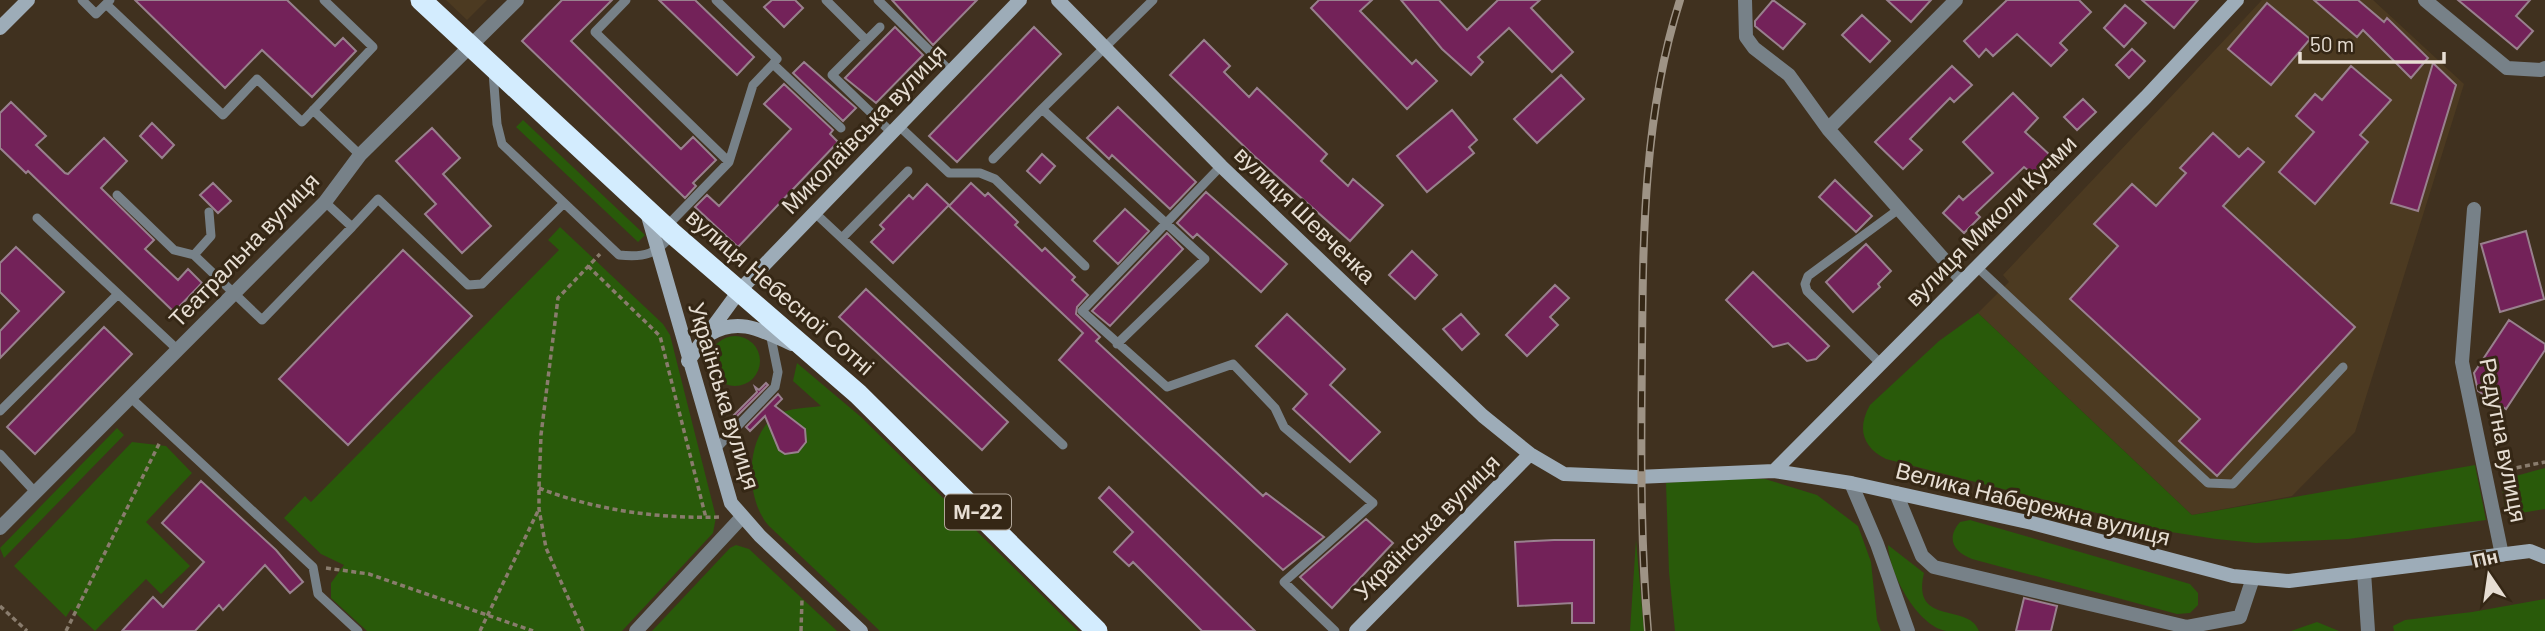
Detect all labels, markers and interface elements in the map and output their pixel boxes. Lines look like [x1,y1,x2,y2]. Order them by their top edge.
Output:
scale bar [2300,21,2444,65]
text: 50 m [2310,31,2354,56]
street label: Миколаївська вулиця [775,38,952,219]
street label: вулиця Миколи Кучми [1899,129,2082,312]
street label: вулиця Шевченка [1229,140,1382,289]
street label: Театральна вулиця [162,166,324,332]
street label: вулиця Небесної Сотні [681,202,880,380]
street label: Українська вулиця [683,299,767,493]
street label: Редутна вулиця [2474,355,2534,524]
street label: Українська вулиця [1348,448,1505,605]
street label: Велика Набережна вулиця [1893,455,2174,551]
road number: М-22 [945,494,1011,530]
north arrow [2454,540,2524,610]
text: Пн [2470,544,2500,572]

